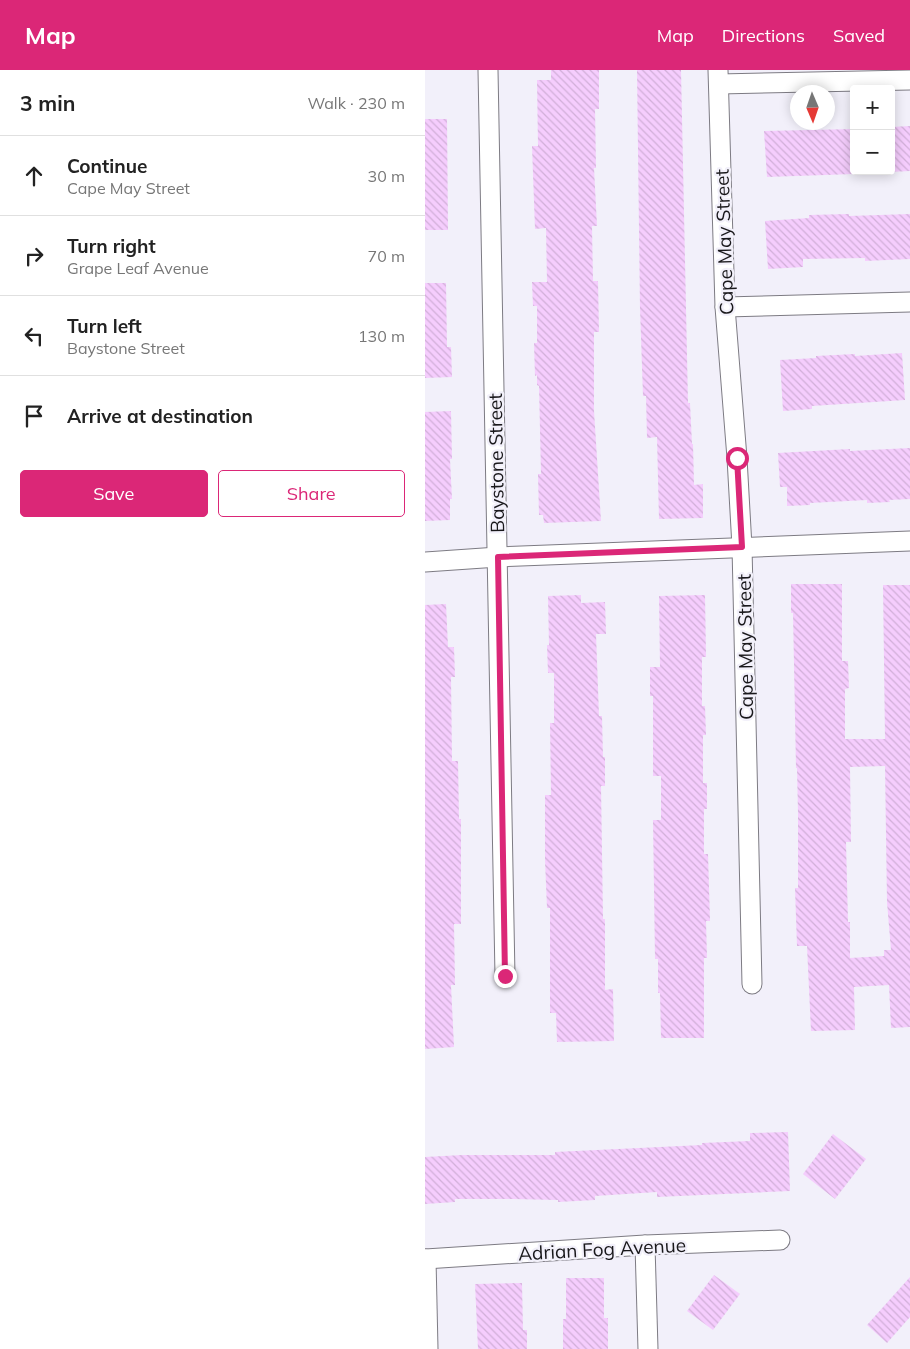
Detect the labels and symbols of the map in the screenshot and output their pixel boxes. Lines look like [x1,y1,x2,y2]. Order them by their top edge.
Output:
north arrow [790,85,835,130]
street label: Cape May Street [709,168,739,315]
street label: Baystone Street [483,393,509,533]
route start [726,447,749,470]
street label: Cape May Street [732,573,758,720]
route end [494,965,517,988]
street label: Adrian Fog Avenue [518,1233,686,1265]

